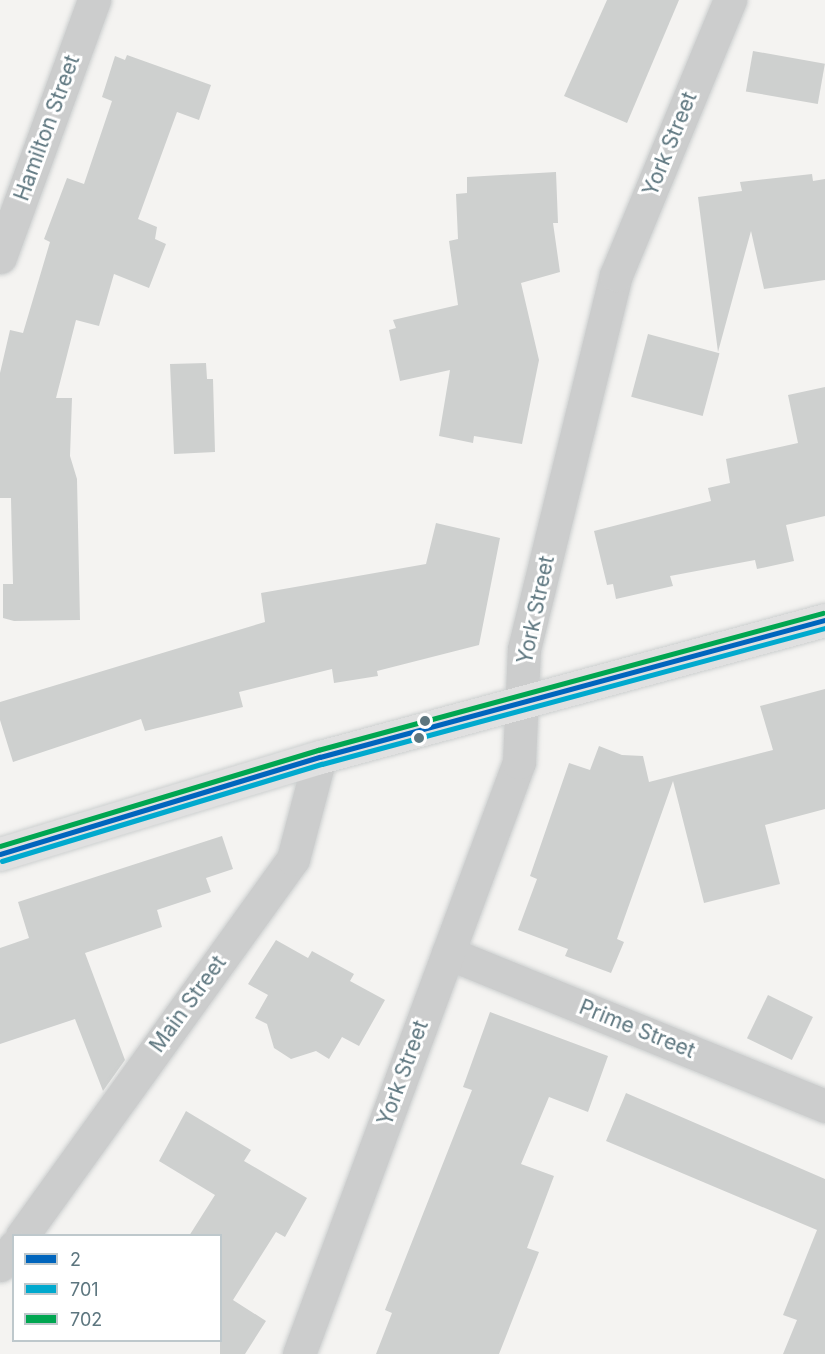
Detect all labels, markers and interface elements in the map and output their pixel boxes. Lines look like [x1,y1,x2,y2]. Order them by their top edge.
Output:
street label: Hamilton Street [9,52,85,204]
street label: York Street [638,88,702,200]
street label: York Street [512,554,560,666]
unlabelled marker [419,715,431,727]
unlabelled marker [413,732,425,744]
street label: Main Street [144,951,232,1057]
street label: Prime Street [575,994,699,1064]
street label: York Street [372,1017,434,1129]
legend [12,1234,222,1342]
text: 2 [70,1249,81,1270]
text: 701 [70,1279,99,1300]
text: 702 [70,1309,102,1330]

